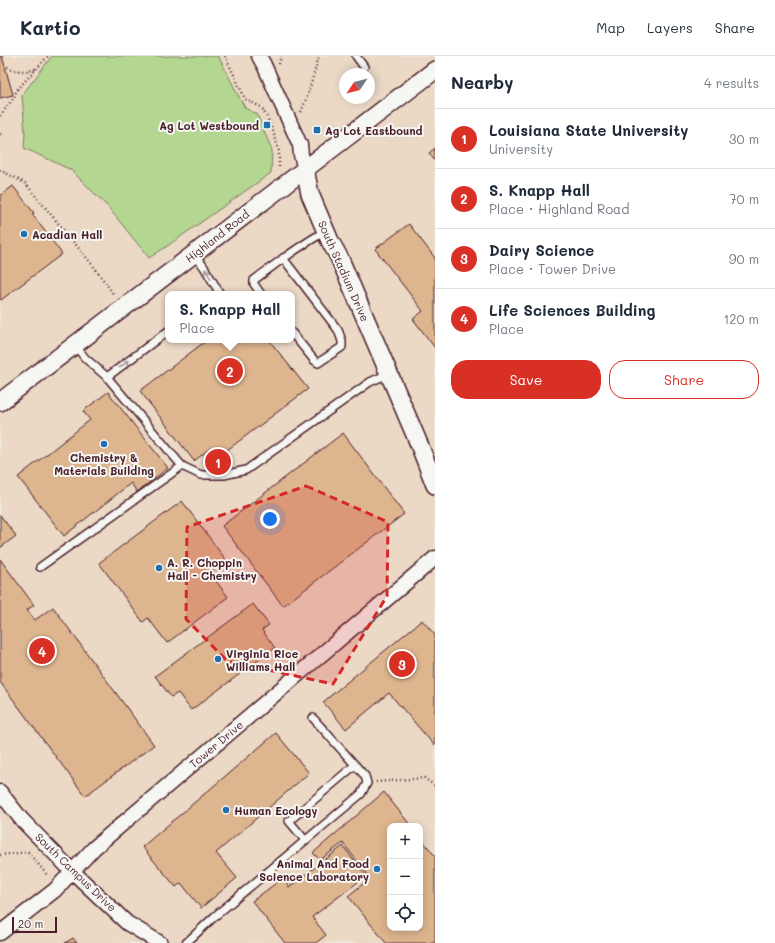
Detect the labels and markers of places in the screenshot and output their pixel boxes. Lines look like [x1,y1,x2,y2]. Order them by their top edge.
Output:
place label: Ag Lot Westbound [159,118,259,133]
marker: Ag Lot Westbound [262,120,272,130]
place label: Ag Lot Eastbound [325,123,423,138]
marker: Ag Lot Eastbound [312,125,322,135]
place label: Acadian Hall [32,227,102,242]
marker: Acadian Hall [19,229,29,239]
pin: 2 [217,356,243,386]
marker: Chemistry & Materials Building [99,439,109,449]
pin: 1 [205,447,231,477]
place label: Chemistry & Materials Building [54,450,154,478]
place label: A. R. Choppin Hall - Chemistry [167,555,257,583]
marker: A. R. Choppin Hall - Chemistry [154,563,164,573]
pin: 4 [29,636,55,666]
place label: Virginia Rice Williams Hall [226,646,299,674]
pin: 3 [389,649,415,679]
marker: Virginia Rice Williams Hall [213,654,223,664]
place label: Human Ecology [234,803,317,818]
marker: Human Ecology [221,805,231,815]
place label: Animal And Food Science Laboratory [259,856,369,884]
marker: Animal And Food Science Laboratory [372,864,382,874]

